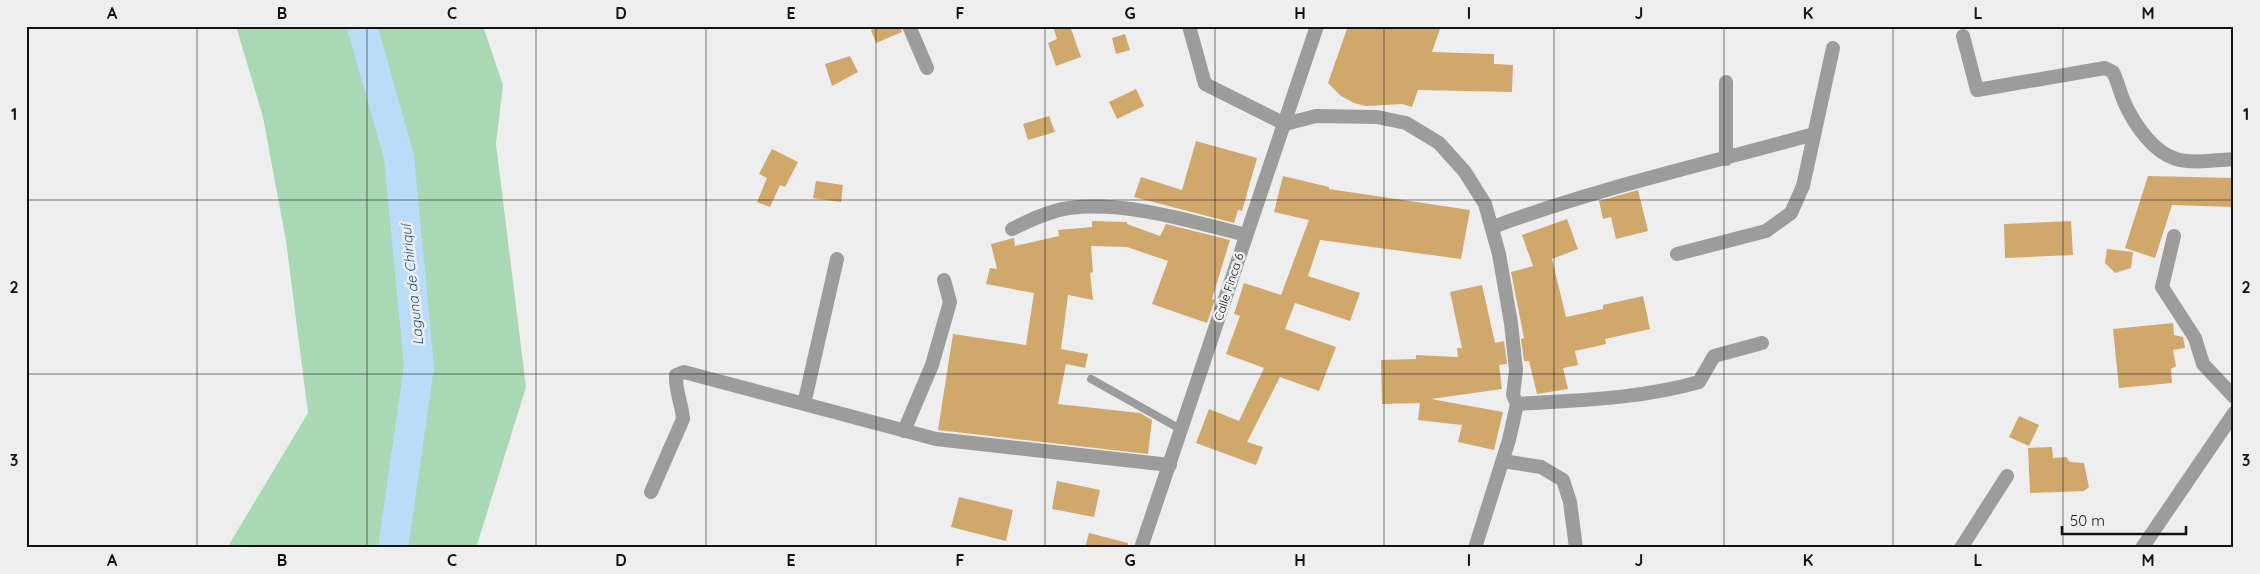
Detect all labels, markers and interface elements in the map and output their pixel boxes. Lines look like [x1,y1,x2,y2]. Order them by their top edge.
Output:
text: A [107,3,118,23]
text: B [277,3,287,23]
text: C [447,3,457,23]
text: D [615,3,627,23]
text: E [786,3,796,23]
text: F [956,3,965,23]
text: G [1124,3,1136,23]
text: H [1294,3,1306,23]
text: I [1467,3,1471,23]
text: J [1635,3,1643,23]
text: K [1803,3,1813,23]
text: L [1974,3,1983,23]
text: M [2141,3,2155,23]
text: 1 [11,104,17,124]
text: 1 [2243,104,2249,124]
water label: Laguna de Chiriquí [396,221,427,346]
street label: Calle Finca 6 [1211,251,1247,322]
text: 2 [9,277,19,297]
text: 2 [2241,277,2251,297]
text: 3 [10,450,18,470]
text: 3 [2242,450,2250,470]
scale bar [2062,504,2186,536]
text: 50 m [2070,511,2105,530]
text: A [107,550,118,570]
text: B [277,550,287,570]
text: C [447,550,457,570]
text: D [615,550,627,570]
text: E [786,550,796,570]
text: F [956,550,965,570]
text: G [1124,550,1136,570]
text: H [1294,550,1306,570]
text: I [1467,550,1471,570]
text: J [1635,550,1643,570]
text: K [1803,550,1813,570]
text: L [1974,550,1983,570]
text: M [2141,550,2155,570]

